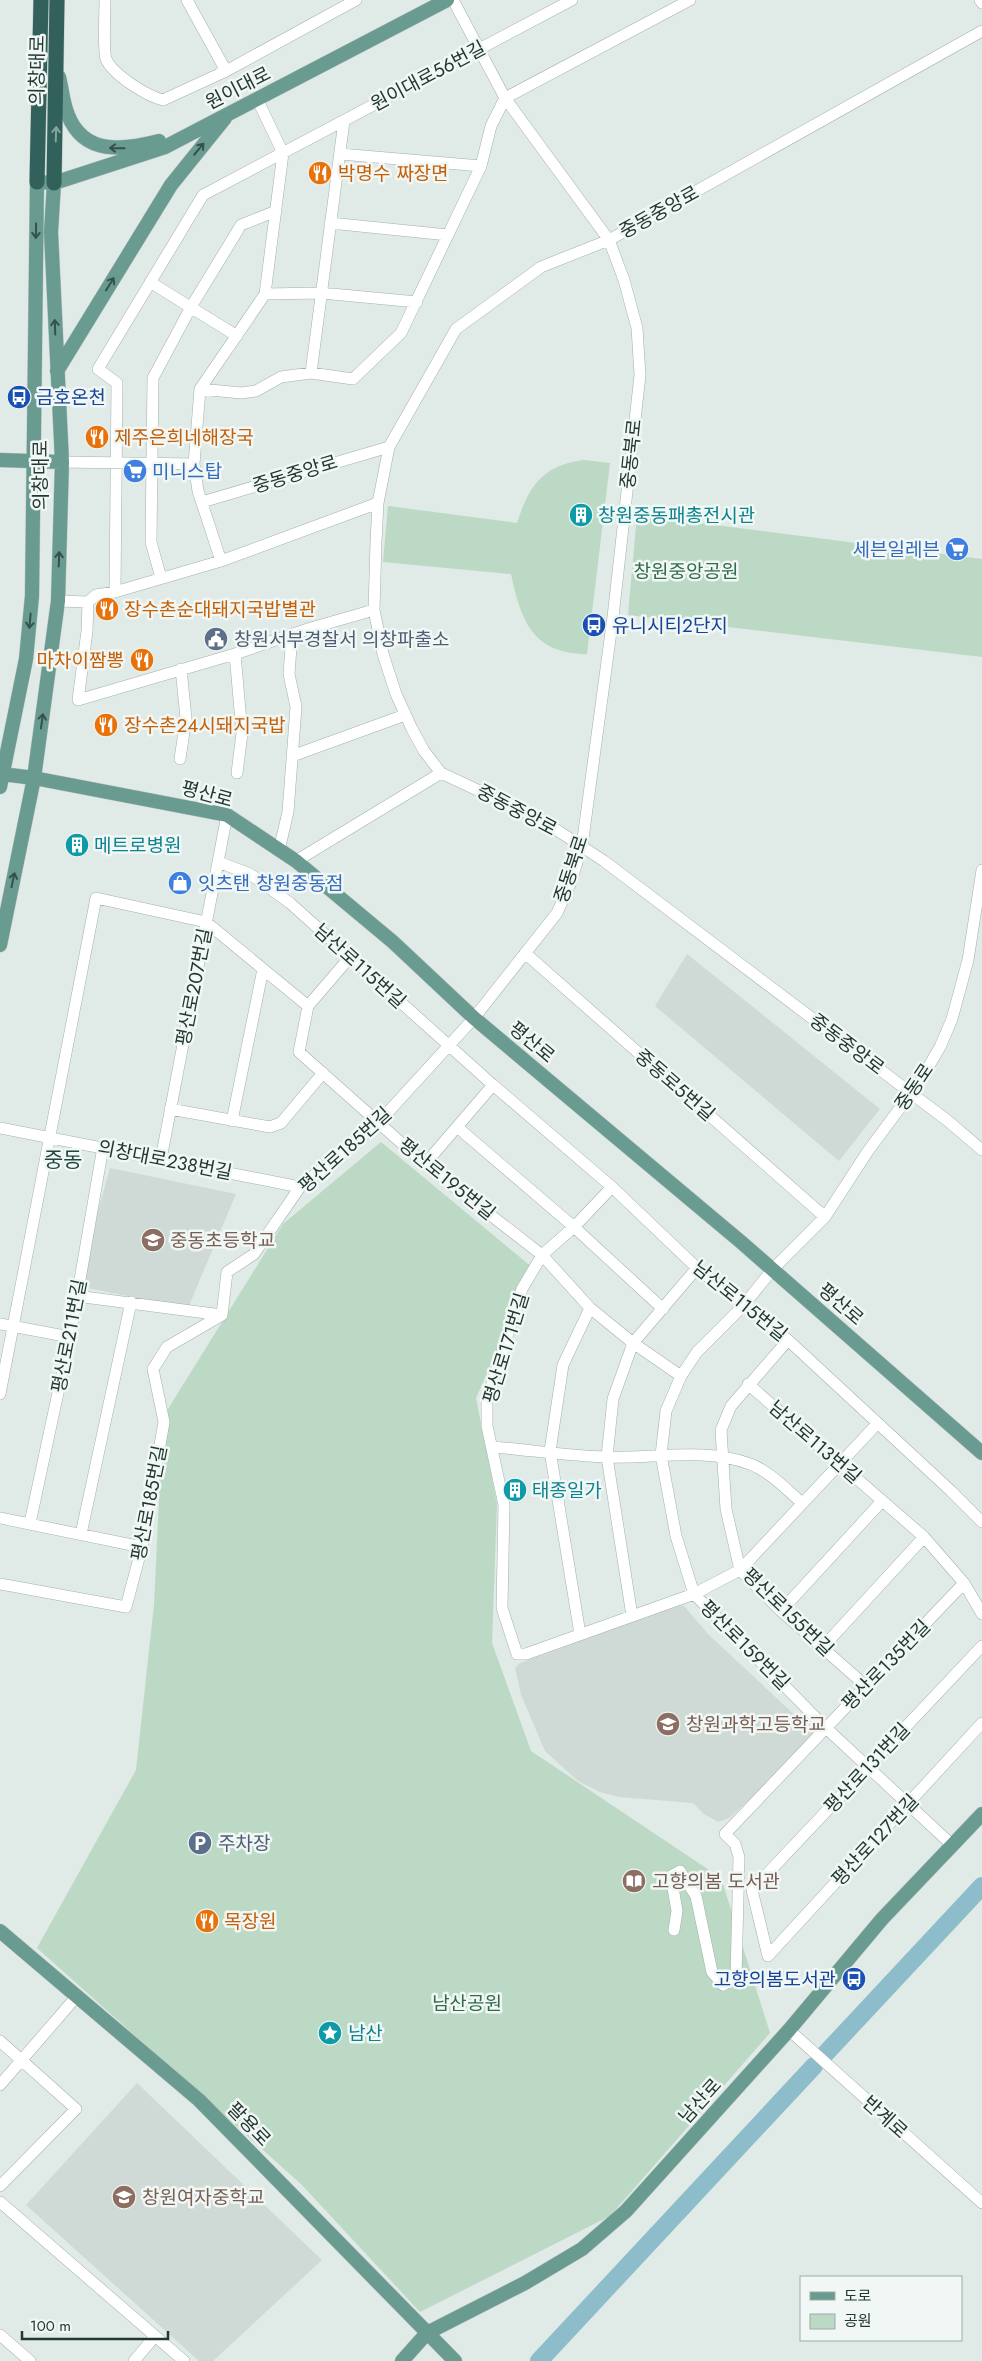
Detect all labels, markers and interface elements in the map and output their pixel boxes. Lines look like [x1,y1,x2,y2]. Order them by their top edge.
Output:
street label: 원이대로56번길 [366,34,490,118]
street label: 의창대로 [23,35,51,105]
street label: 원이대로 [201,60,275,116]
one-way arrow [51,126,60,142]
one-way arrow [109,143,125,152]
one-way arrow [194,143,205,156]
restaurant icon: 박명수 짜장면 [307,160,333,186]
place label: 박명수 짜장면 [338,160,449,187]
street label: 중동중앙로 [614,179,704,245]
one-way arrow [31,222,41,239]
one-way arrow [105,278,115,292]
one-way arrow [50,319,60,336]
bus stop icon: 금호온천 [6,384,32,410]
place label: 금호온천 [36,384,106,411]
street label: 중동북로 [614,418,648,490]
restaurant icon: 제주은희네해장국 [84,424,110,450]
place label: 제주은희네해장국 [114,424,254,451]
street label: 의창대로 [27,440,54,510]
street label: 중동중앙로 [249,448,341,500]
supermarket icon: 미니스탑 [122,458,148,484]
place label: 미니스탑 [152,458,222,485]
building icon: 창원중동패총전시관 [568,502,594,528]
place label: 창원중동패총전시관 [598,502,755,529]
place label: 세븐일레븐 [853,536,940,563]
supermarket icon: 세븐일레븐 [944,536,970,562]
one-way arrow [54,551,64,568]
park label: 창원중앙공원 [634,558,738,585]
restaurant icon: 장수촌순대돼지국밥별관 [94,596,120,622]
place label: 장수촌순대돼지국밥별관 [124,596,316,623]
bus stop icon: 유니시티2단지 [581,612,607,638]
place label: 유니시티2단지 [612,612,728,639]
one-way arrow [25,613,35,629]
public building icon: 창원서부경찰서 의창파출소 [203,626,229,652]
place label: 창원서부경찰서 의창파출소 [234,626,449,653]
place label: 마차이짬뽕 [37,647,124,674]
restaurant icon: 마차이짬뽕 [129,647,155,673]
restaurant icon: 장수촌24시돼지국밥 [93,712,119,738]
place label: 장수촌24시돼지국밥 [124,712,286,739]
one-way arrow [37,713,47,729]
street label: 평산로 [178,774,236,814]
street label: 중동중앙로 [472,778,562,842]
building icon: 메트로병원 [64,832,90,858]
place label: 메트로병원 [94,832,181,859]
street label: 중동북로 [547,832,595,906]
shop icon: 잇츠탠 창원중동점 [167,870,193,896]
place label: 잇츠탠 창원중동점 [198,870,344,897]
one-way arrow [9,873,18,889]
street label: 남산로115번길 [308,917,412,1015]
street label: 평산로207번길 [169,926,219,1048]
street label: 중동중앙로 [804,1007,890,1081]
street label: 평산로 [503,1015,561,1069]
street label: 중동로5번길 [629,1043,721,1127]
street label: 중동로 [888,1058,940,1116]
street label: 평산로185번길 [292,1101,398,1199]
street label: 평산로195번길 [393,1131,501,1227]
street label: 의창대로238번길 [95,1134,235,1186]
district label: 중동 [44,1145,82,1175]
school or university icon: 중동초등학교 [140,1227,166,1253]
place label: 중동초등학교 [170,1227,275,1254]
street label: 남산로115번길 [687,1254,793,1348]
street label: 평산로211번길 [45,1277,93,1395]
street label: 평산로 [812,1277,870,1331]
street label: 평산로171번길 [476,1289,536,1407]
street label: 남산로113번길 [763,1394,867,1490]
street label: 평산로185번길 [125,1443,173,1563]
building icon: 태종일가 [502,1477,528,1503]
place label: 태종일가 [532,1477,602,1504]
street label: 평산로155번길 [736,1562,840,1662]
street label: 평산로159번길 [694,1594,796,1696]
street label: 평산로135번길 [836,1614,936,1716]
school or university icon: 창원과학고등학교 [655,1711,681,1737]
place label: 창원과학고등학교 [686,1711,826,1738]
street label: 평산로131번길 [818,1717,916,1819]
street label: 평산로127번길 [825,1788,925,1892]
parking icon: 주차장 [187,1830,213,1856]
place label: 주차장 [218,1830,270,1857]
library icon: 고향의봄 도서관 [621,1868,647,1894]
place label: 고향의봄 도서관 [652,1868,780,1895]
restaurant icon: 목장원 [194,1908,220,1934]
place label: 목장원 [224,1908,276,1935]
place label: 고향의봄도서관 [714,1966,836,1993]
bus stop icon: 고향의봄도서관 [841,1966,867,1992]
park label: 남산공원 [432,1990,502,2017]
place icon: 남산 [317,2020,343,2046]
place label: 남산 [348,2020,383,2047]
street label: 남산로 [672,2072,728,2130]
street label: 반계로 [856,2089,914,2145]
street label: 팔용로 [221,2096,277,2152]
school or university icon: 창원여자중학교 [111,2184,137,2210]
place label: 창원여자중학교 [142,2184,264,2211]
legend [800,2276,962,2341]
text: 도로 [844,2285,872,2307]
scale bar [22,2308,169,2340]
text: 공원 [844,2310,872,2332]
text: 100 m [30,2315,71,2337]

